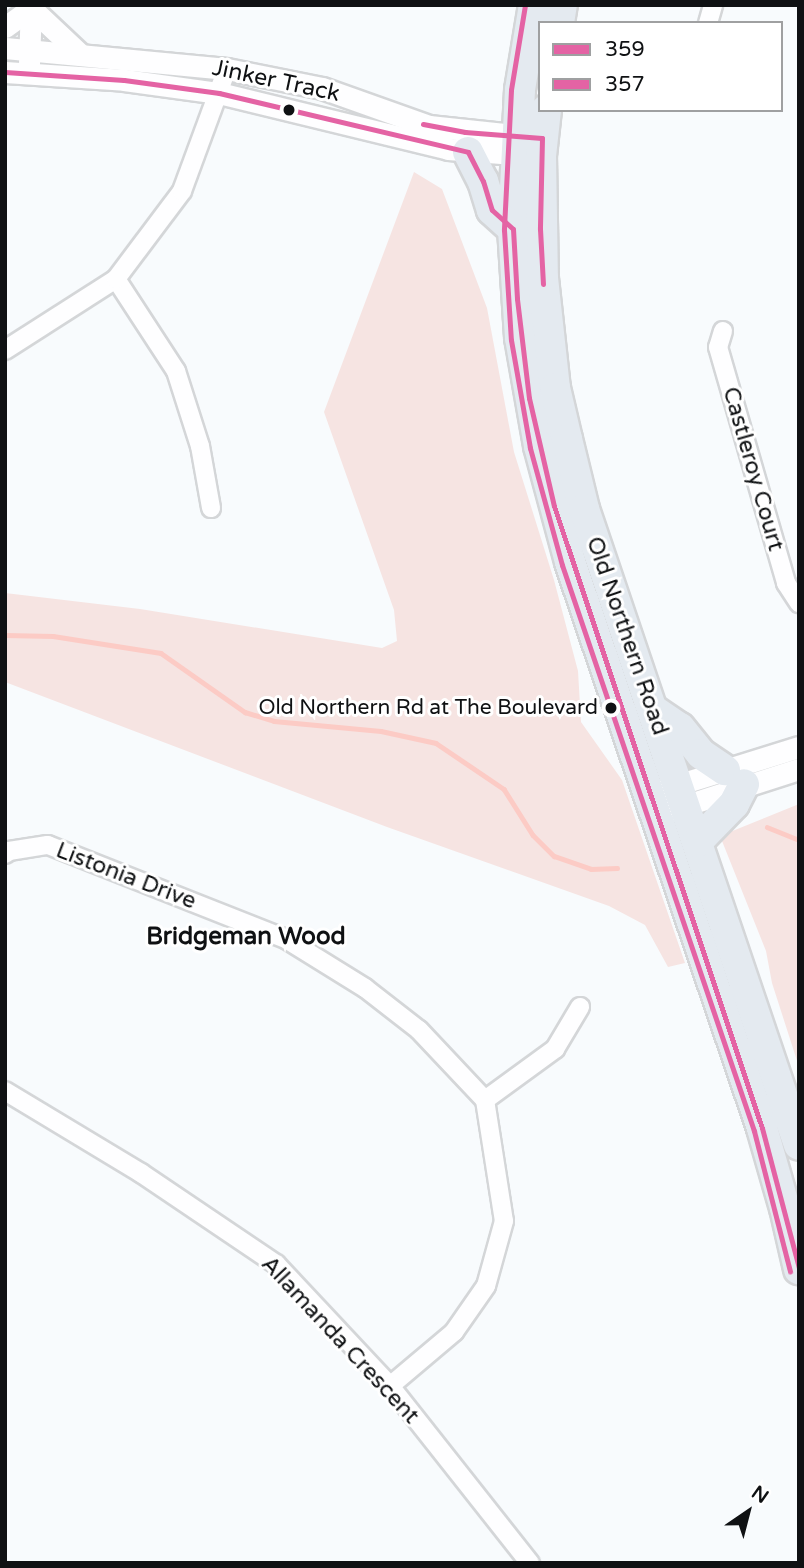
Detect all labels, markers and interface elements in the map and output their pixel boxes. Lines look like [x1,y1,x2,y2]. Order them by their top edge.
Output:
legend [538,21,783,112]
text: 359 [605,37,645,62]
street label: Jinker Track [210,54,342,108]
text: 357 [605,72,645,97]
unlabelled marker [282,103,296,117]
street label: Castleroy Court [716,384,790,554]
street label: Old Northern Road [580,533,674,739]
place label: Old Northern Rd at The Boulevard [259,695,598,721]
marker: Old Northern Rd at The Boulevard [604,701,618,715]
street label: Listonia Drive [52,837,200,915]
district label: Bridgeman Wood [146,923,346,951]
street label: Allamanda Crescent [255,1251,425,1429]
north arrow [713,1477,783,1547]
text: N [747,1481,773,1508]

